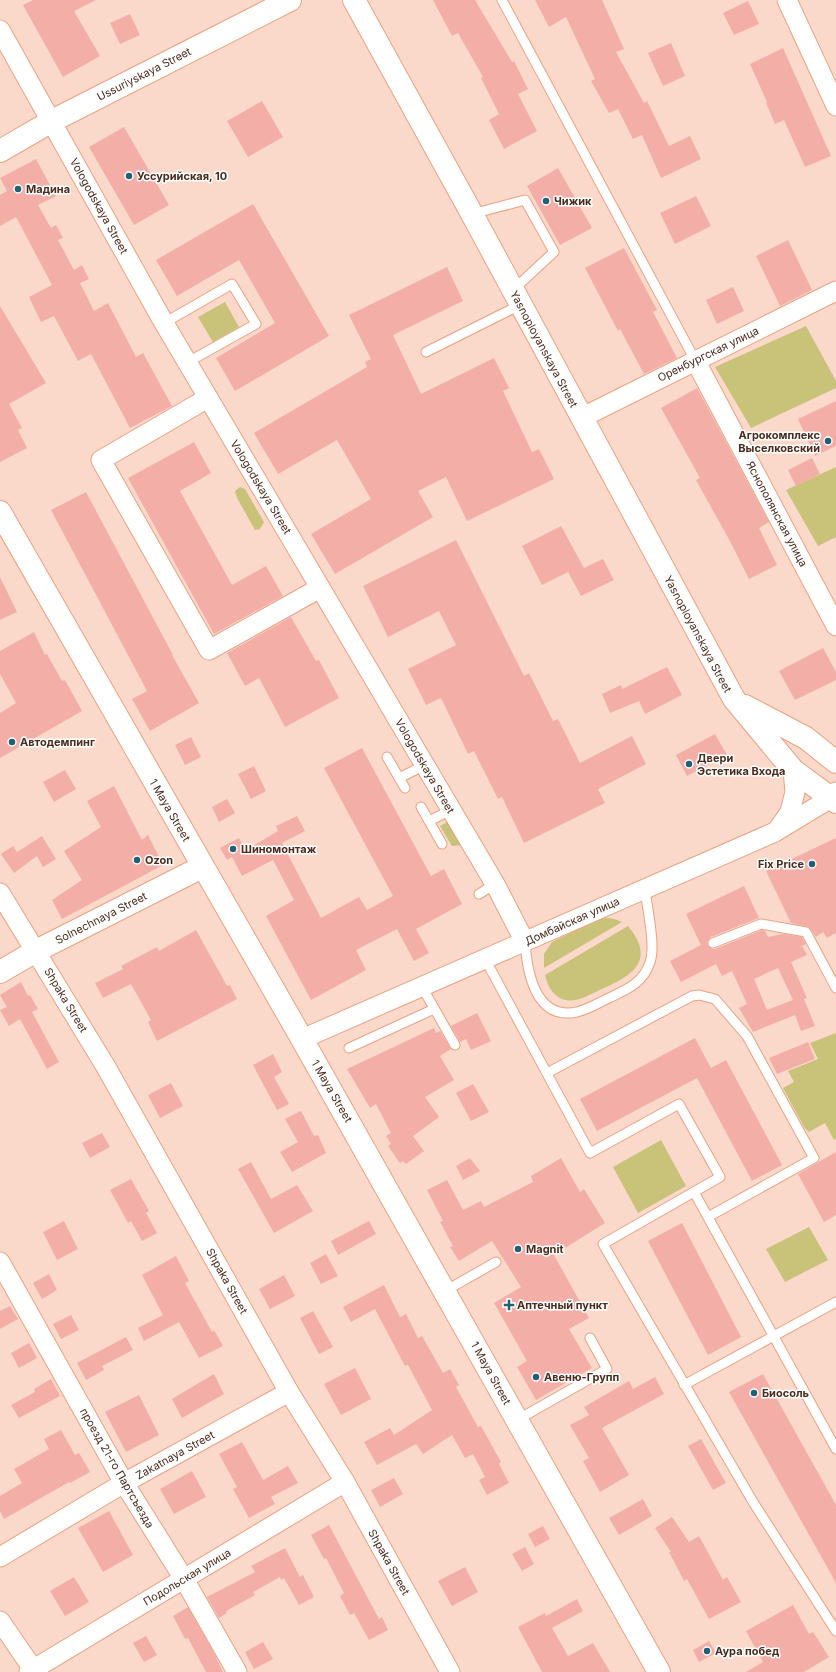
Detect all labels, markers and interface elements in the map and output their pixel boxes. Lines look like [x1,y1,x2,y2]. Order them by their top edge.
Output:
street label: Ussuriyskaya Street [95,44,194,104]
street label: Vologodskaya Street [67,156,131,257]
place label: Уссурийская, 10 [137,169,227,183]
marker: Уссурийская, 10 [124,171,134,181]
place label: Мадина [26,182,70,196]
marker: Мадина [13,184,23,194]
place label: Чижик [554,194,592,208]
marker: Чижик [541,196,551,206]
street label: Yasnoployanskaya Street [507,288,581,410]
street label: Оренбургская улица [655,323,761,385]
place label: Агрокомплекс Выселковский [738,428,821,455]
marker: Агрокомплекс Выселковский [823,436,833,446]
street label: Vologodskaya Street [227,437,295,537]
street label: Яснополянская улица [743,459,811,569]
street label: Yasnoployanskaya Street [661,573,735,695]
street label: Vologodskaya Street [392,716,458,816]
place label: Автодемпинг [20,735,95,749]
marker: Автодемпинг [7,737,17,747]
place label: Двери Эстетика Входа [697,751,785,778]
marker: Двери Эстетика Входа [684,759,694,769]
street label: 1 Maya Street [146,776,194,844]
place label: Шиномонтаж [241,842,317,856]
marker: Шиномонтаж [228,844,238,854]
place label: Ozon [145,853,173,867]
marker: Ozon [132,855,142,865]
place label: Fix Price [758,857,804,871]
marker: Fix Price [807,859,817,869]
street label: Solnechnaya Street [53,889,150,947]
street label: Домбайская улица [522,894,622,948]
street label: Shpaka Street [41,965,91,1035]
street label: 1 Maya Street [308,1057,356,1125]
place label: Magnit [526,1242,563,1256]
marker: Magnit [513,1244,523,1254]
street label: Shpaka Street [203,1246,251,1317]
place label: Аптечный пункт [517,1298,608,1312]
marker: Аптечный пункт [504,1300,514,1310]
street label: 1 Maya Street [468,1339,514,1407]
place label: Авеню-Групп [544,1370,620,1384]
marker: Авеню-Групп [531,1372,541,1382]
place label: Биосоль [762,1386,810,1400]
marker: Биосоль [749,1388,759,1398]
street label: проезд 21-го Партсъезда [77,1405,157,1531]
street label: Zakatnaya Street [133,1427,217,1482]
street label: Shpaka Street [365,1527,413,1598]
street label: Подольская улица [141,1545,233,1609]
place label: Аура побед [715,1644,780,1658]
marker: Аура побед [702,1646,712,1656]

